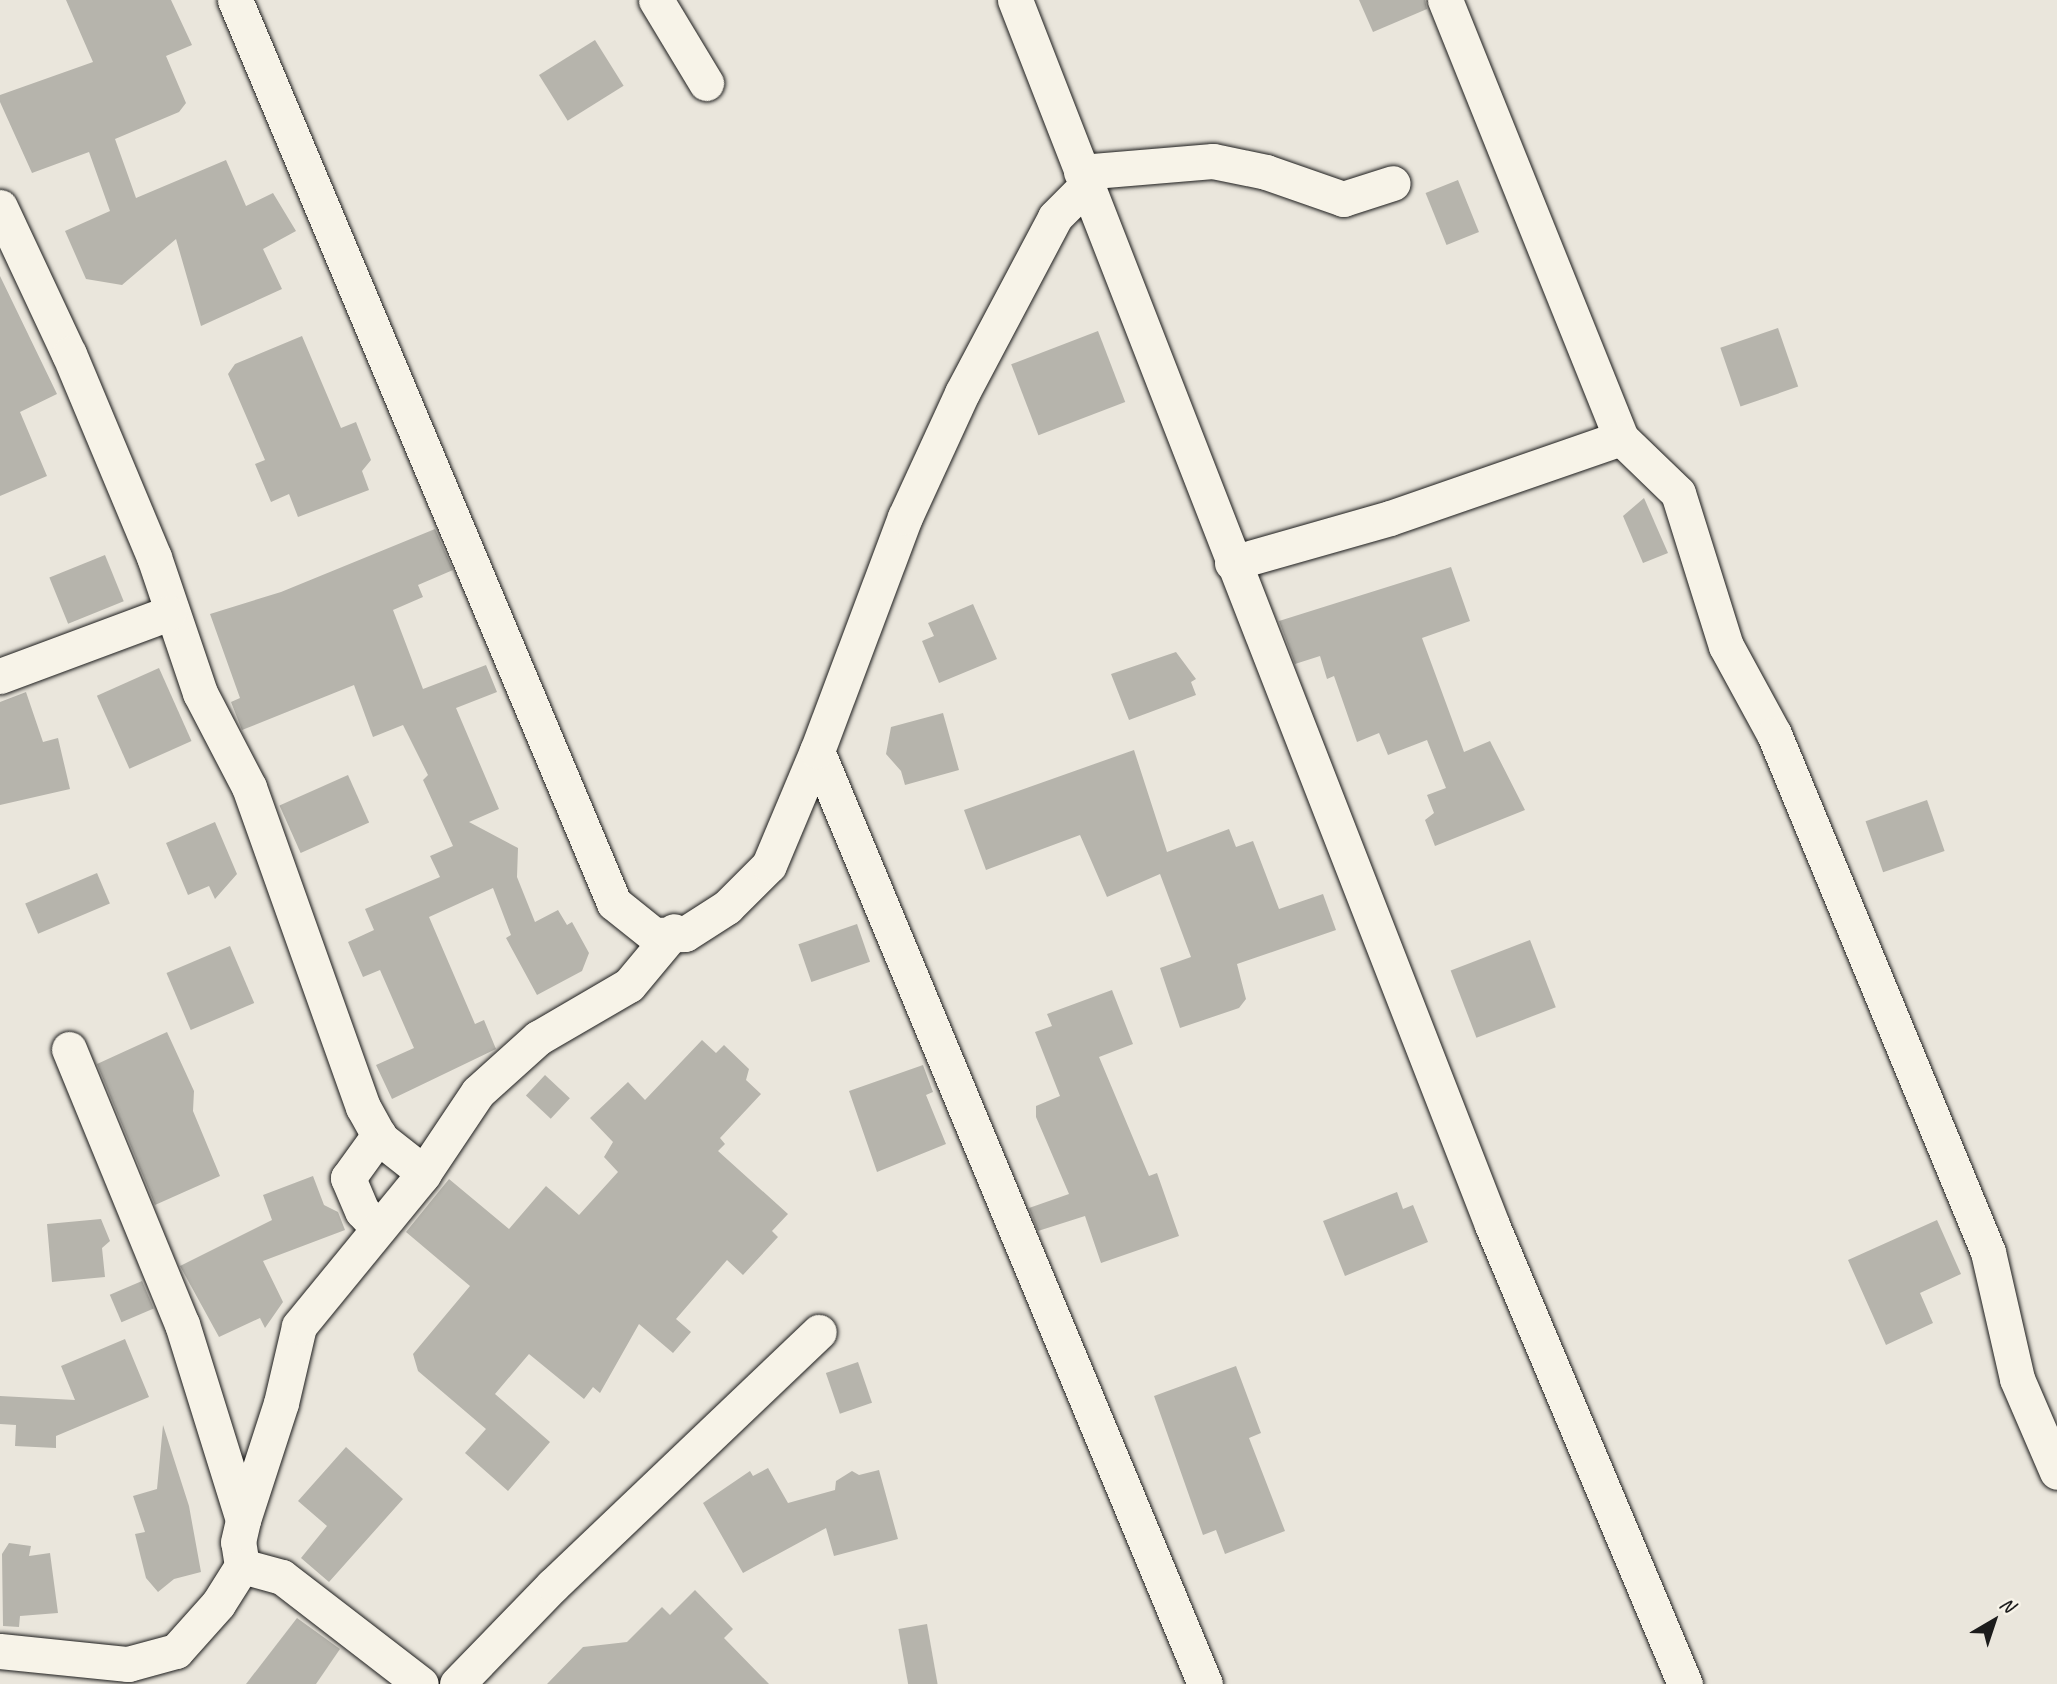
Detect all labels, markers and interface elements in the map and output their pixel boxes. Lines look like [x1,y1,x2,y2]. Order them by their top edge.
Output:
north arrow [1959,1586,2029,1656]
text: N [1995,1592,2019,1618]

